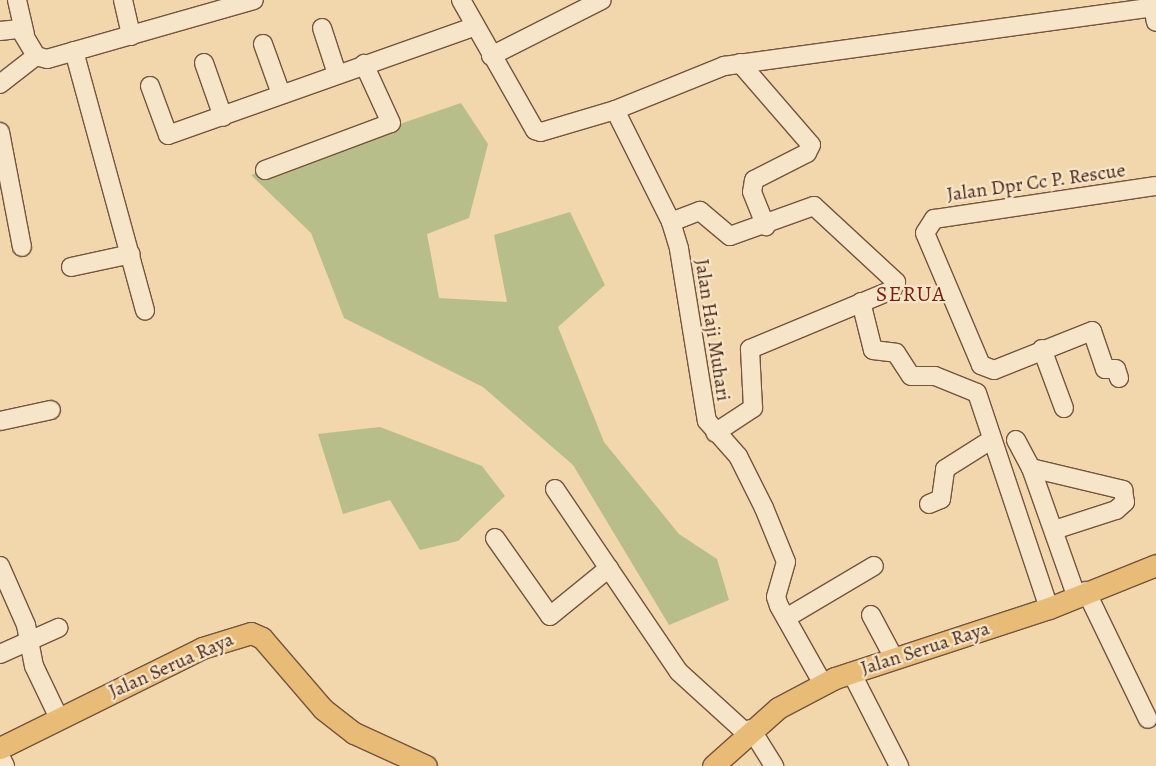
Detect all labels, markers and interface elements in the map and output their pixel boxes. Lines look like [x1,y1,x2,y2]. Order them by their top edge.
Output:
street label: Jalan Dpr Cc P. Rescue [945,158,1127,206]
street label: Jalan Haji Muhari [690,257,736,403]
district label: SERUA [875,282,947,308]
street label: Jalan Serua Raya [858,616,992,680]
street label: Jalan Serua Raya [105,627,237,703]

